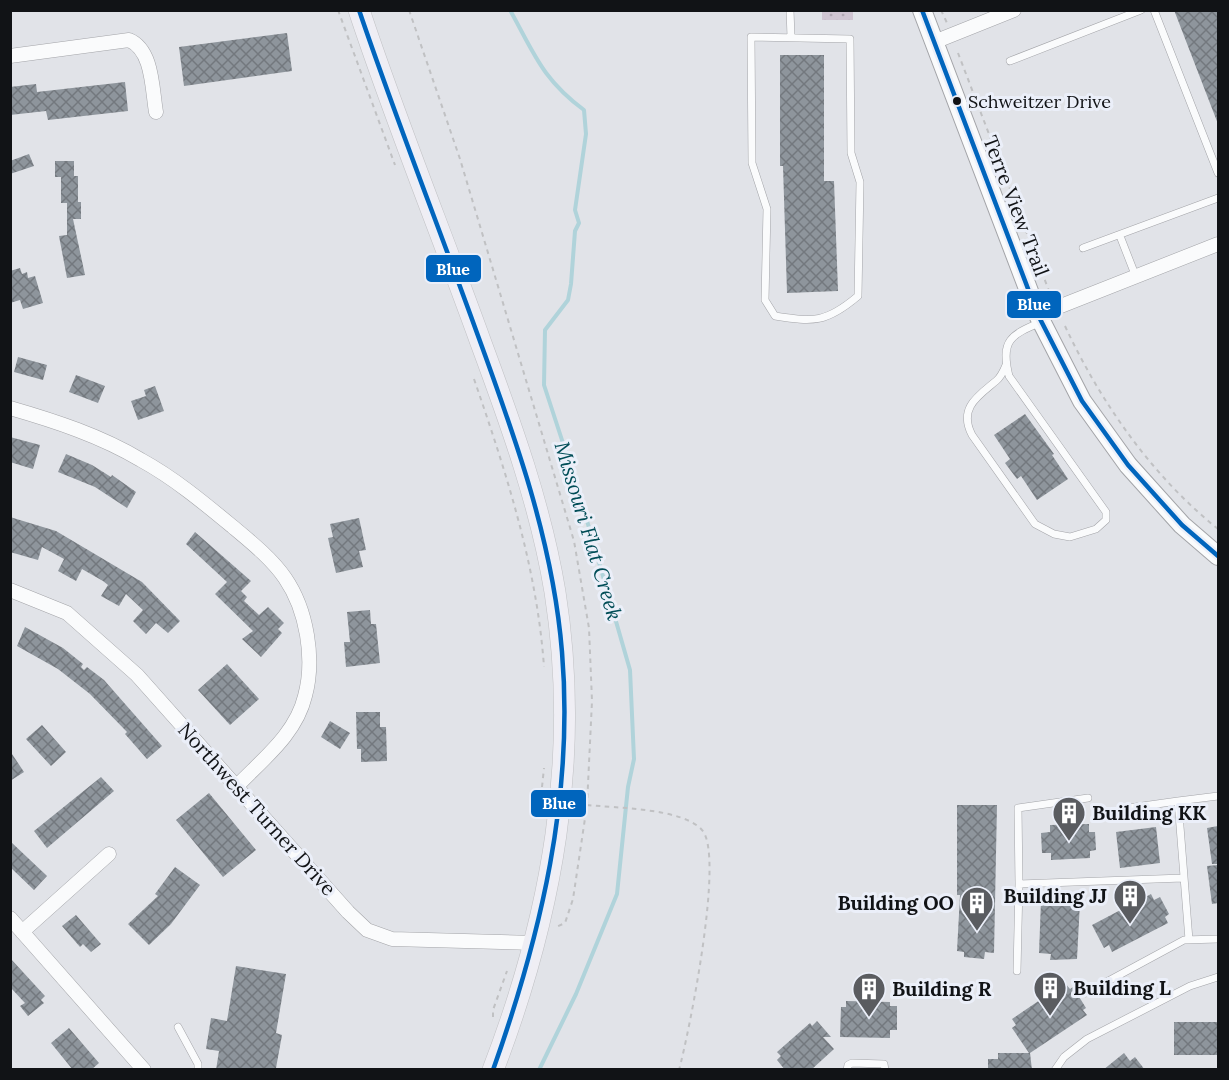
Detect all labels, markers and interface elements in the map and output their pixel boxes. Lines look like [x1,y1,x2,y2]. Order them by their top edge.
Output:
place label: Schweitzer Drive [968,90,1111,113]
marker: Schweitzer Drive [951,95,963,107]
street label: Terre View Trail [978,132,1055,280]
line badge: Blue [425,254,482,283]
text: Blue [436,259,470,279]
line badge: Blue [1006,290,1062,319]
text: Blue [1017,294,1051,314]
water label: Missouri Flat Creek [548,438,629,624]
street label: Northwest Turner Drive [173,717,342,900]
line badge: Blue [530,789,587,818]
text: Blue [542,793,576,813]
building icon: Building KK [1051,795,1087,842]
place label: Building KK [1092,800,1207,825]
building icon: Building JJ [1112,878,1148,925]
place label: Building JJ [1003,883,1107,908]
building icon: Building OO [959,885,995,932]
place label: Building OO [837,890,954,915]
building icon: Building L [1032,970,1068,1017]
building icon: Building R [851,971,887,1018]
place label: Building L [1073,975,1171,1000]
place label: Building R [892,976,992,1001]

